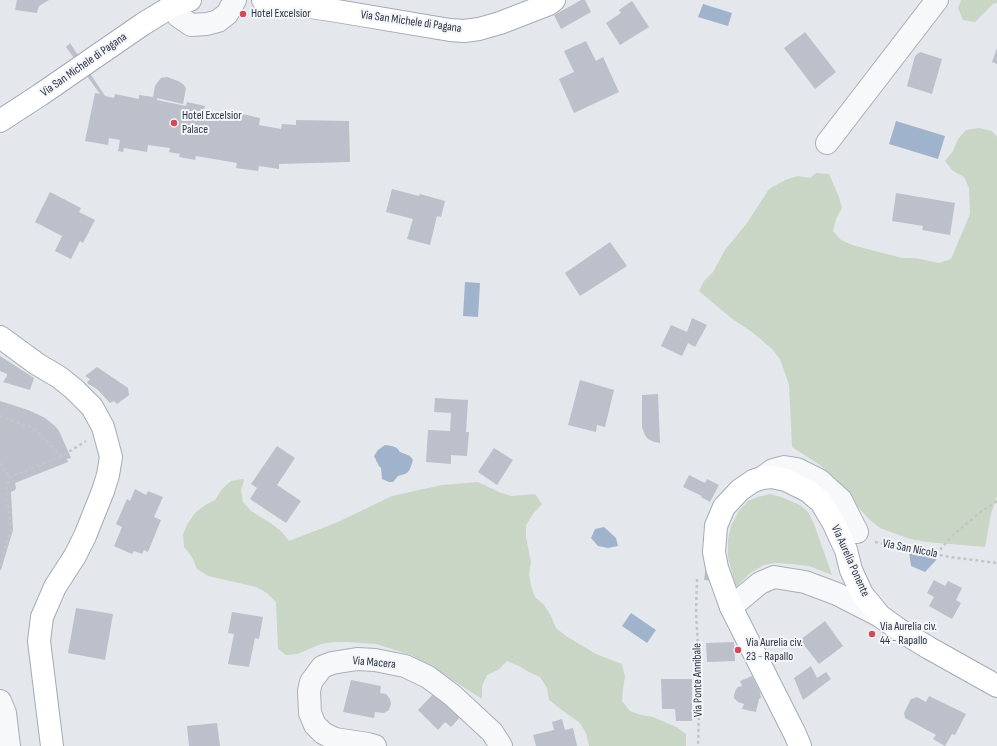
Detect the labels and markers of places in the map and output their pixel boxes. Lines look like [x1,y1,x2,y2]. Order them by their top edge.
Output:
place label: Hotel Excelsior [251,7,311,21]
marker: Hotel Excelsior [238,9,248,19]
place label: Hotel Excelsior Palace [182,109,242,137]
marker: Hotel Excelsior Palace [169,118,179,128]
place label: Via Aurelia civ. 44 - Rapallo [880,620,937,648]
marker: Via Aurelia civ. 44 - Rapallo [867,629,877,639]
place label: Via Aurelia civ. 23 - Rapallo [746,636,803,664]
marker: Via Aurelia civ. 23 - Rapallo [733,645,743,655]

